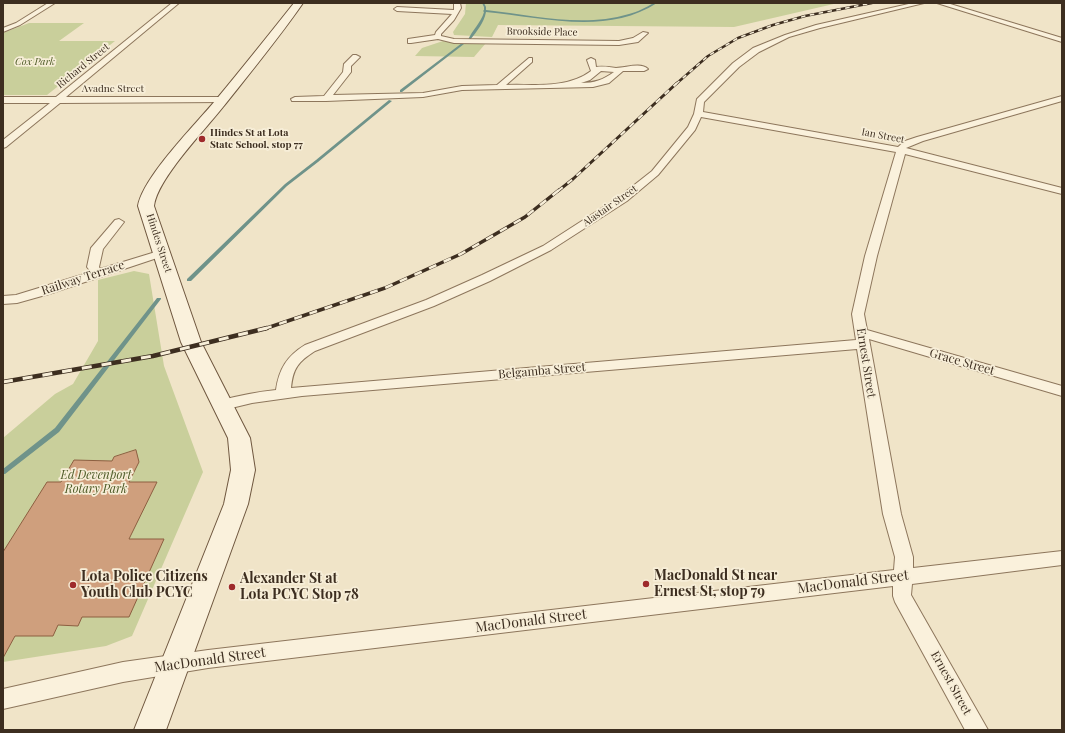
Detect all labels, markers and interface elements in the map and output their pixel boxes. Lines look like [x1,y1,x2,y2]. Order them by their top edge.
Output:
street label: Brookside Place [506,25,578,39]
street label: Richard Street [54,41,112,91]
park label: Cox Park [15,56,55,68]
street label: Avadne Street [82,83,144,95]
street label: Ian Street [860,126,906,146]
place label: Hindes St at Lota State School, stop 77 [210,127,303,150]
marker: Hindes St at Lota State School, stop 77 [197,134,207,144]
street label: Alastair Street [580,183,640,229]
street label: Hindes Street [144,212,174,274]
street label: Railway Terrace [40,258,126,298]
street label: Ernest Street [853,327,879,399]
street label: Grace Street [928,346,996,378]
street label: Belgamba Street [498,360,586,382]
park label: Ed Devenport Rotary Park [61,468,131,496]
street label: MacDonald Street [796,567,910,597]
place label: MacDonald St near Ernest St, stop 79 [654,568,777,600]
place label: Lota Police Citizens Youth Club PCYC [81,569,208,602]
place label: Alexander St at Lota PCYC Stop 78 [240,571,359,604]
marker: MacDonald St near Ernest St, stop 79 [641,579,651,589]
marker: Lota Police Citizens Youth Club PCYC [68,580,78,590]
marker: Alexander St at Lota PCYC Stop 78 [227,582,237,592]
street label: MacDonald Street [474,606,588,636]
street label: MacDonald Street [153,644,267,676]
street label: Ernest Street [928,649,974,717]

